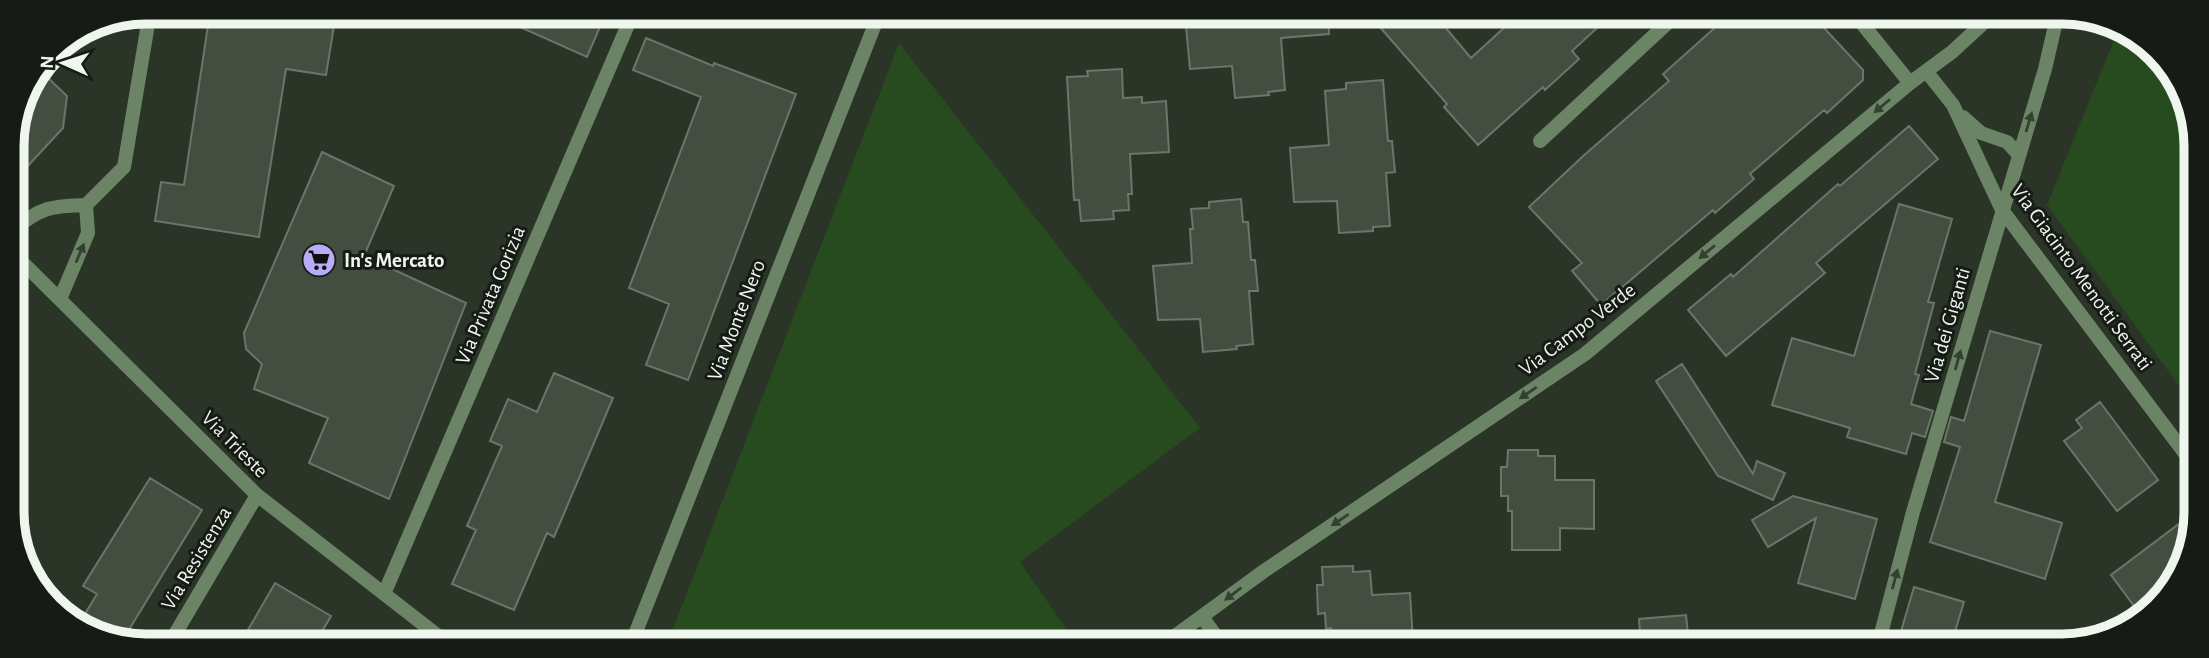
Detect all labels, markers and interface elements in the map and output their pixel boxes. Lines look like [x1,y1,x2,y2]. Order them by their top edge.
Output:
north arrow [28,28,98,98]
text: N [38,55,57,69]
one-way arrow [1873,99,1891,114]
one-way arrow [2024,111,2034,132]
street label: Via Giacinto Menotti Serrati [2007,180,2156,374]
street label: Via Privata Gorizia [452,223,529,368]
supermarket icon: In's Mercato [300,241,338,279]
one-way arrow [74,243,86,263]
one-way arrow [1699,244,1716,259]
place label: In's Mercato [344,250,444,271]
street label: Via Monte Nero [704,257,769,383]
street label: Via dei Giganti [1921,265,1974,385]
street label: Via Campo Verde [1515,279,1639,380]
one-way arrow [1953,350,1963,371]
one-way arrow [1518,386,1538,399]
street label: Via Trieste [197,407,272,482]
street label: Via Resistenza [157,503,236,614]
one-way arrow [1331,513,1349,527]
one-way arrow [1890,568,1901,590]
one-way arrow [1224,587,1242,601]

